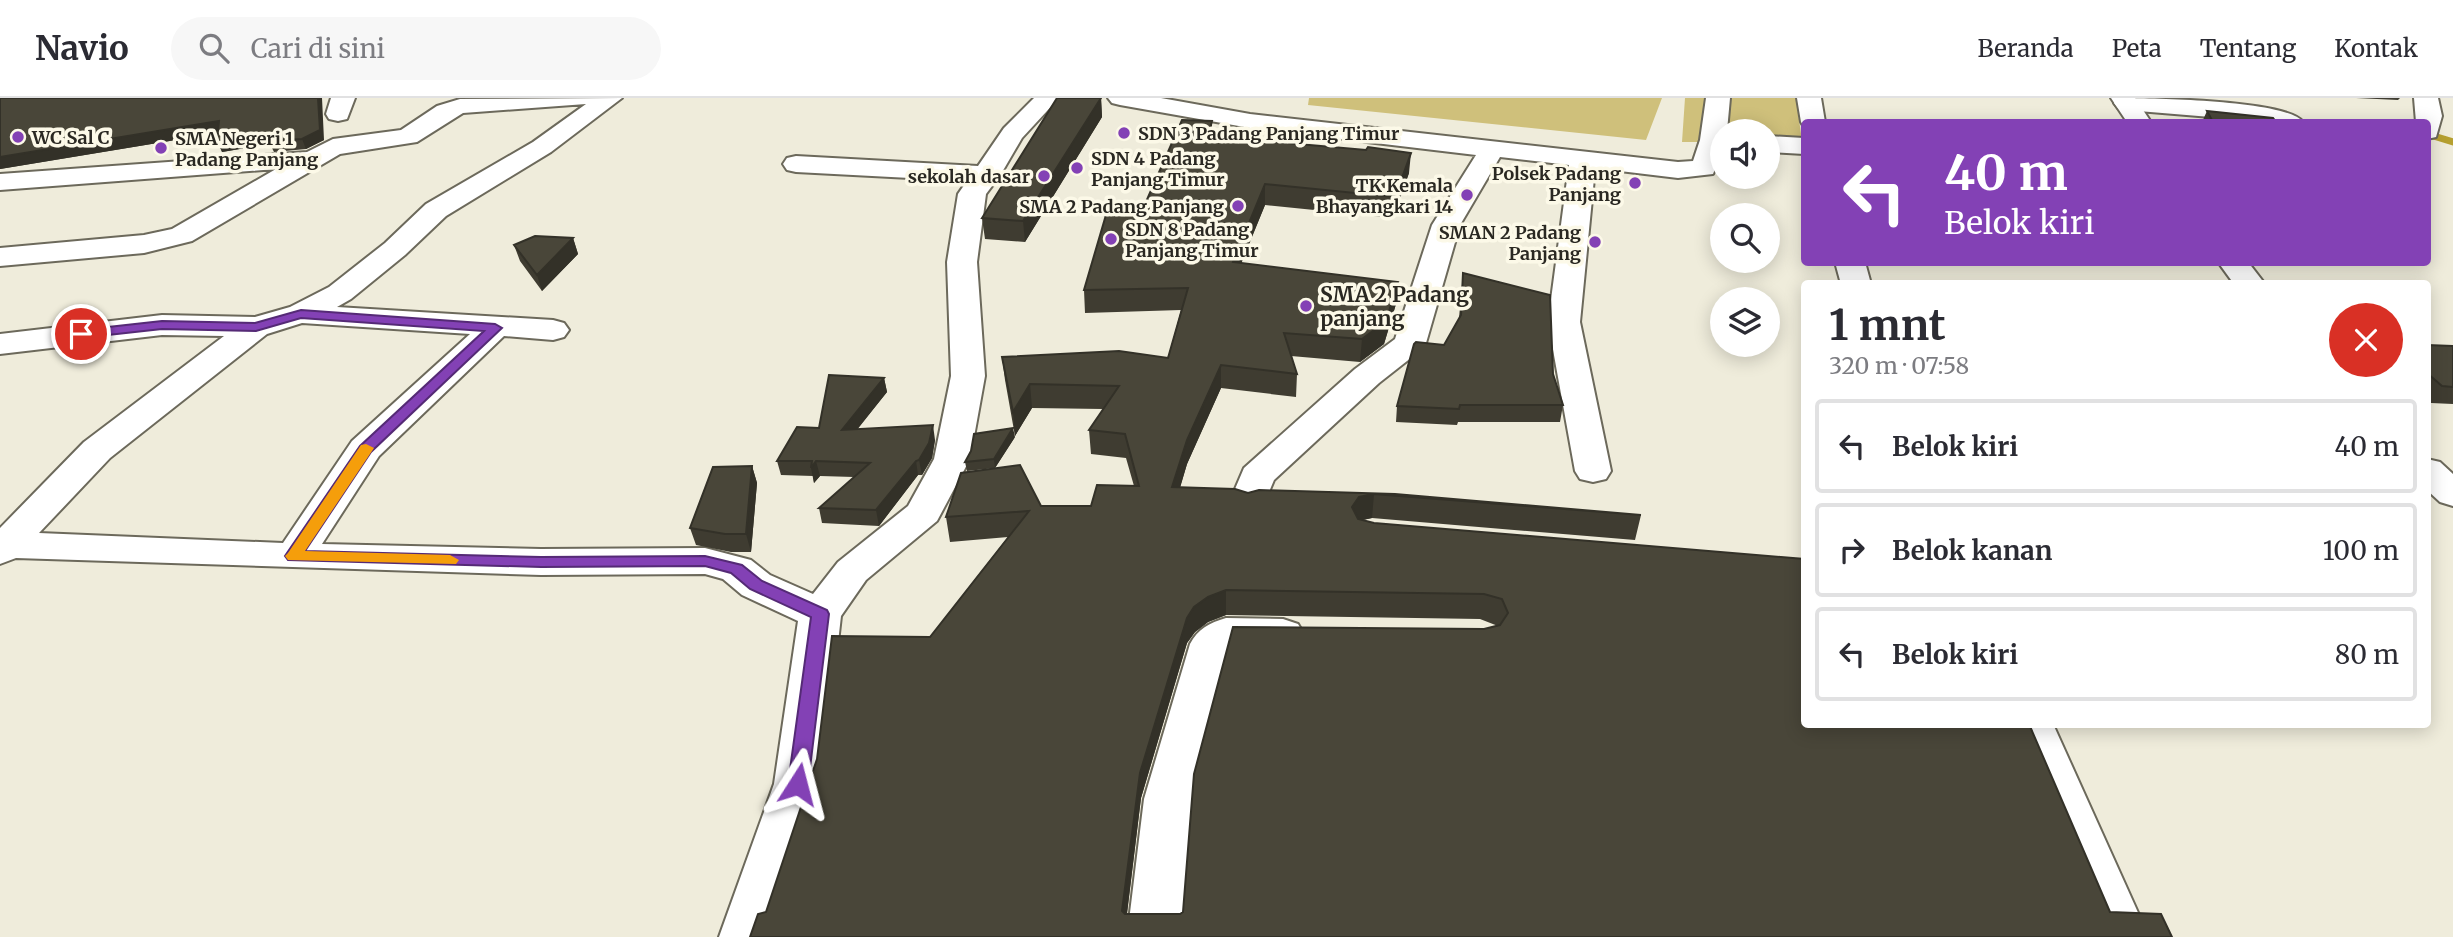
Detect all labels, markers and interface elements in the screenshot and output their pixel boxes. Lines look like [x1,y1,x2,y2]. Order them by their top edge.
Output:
search box [171,17,661,80]
text: Navio [35,28,129,69]
icon: search [195,29,233,67]
text: Cari di sini [251,32,385,65]
text: Beranda [1978,33,2074,64]
text: Peta [2112,33,2162,64]
text: Tentang [2200,33,2296,64]
text: Kontak [2334,33,2418,64]
map controls [1710,119,1780,357]
button: sound [1710,119,1780,189]
place label: SDN 3 Padang Panjang Timur [1138,122,1399,145]
marker: SDN 3 Padang Panjang Timur [1116,125,1132,141]
place label: WC Sal C [31,126,110,149]
place label: SMA Negeri 1 Padang Panjang [175,127,318,171]
marker: WC Sal C [10,129,26,145]
marker: SMA Negeri 1 Padang Panjang [153,140,169,156]
text: 40 m [1944,142,2068,203]
place label: SDN 4 Padang Panjang Timur [1091,147,1225,191]
icon: left [1829,147,1920,238]
marker: SDN 4 Padang Panjang Timur [1069,160,1085,176]
place label: Polsek Padang Panjang [1492,162,1621,206]
place label: sekolah dasar [908,165,1030,188]
marker: sekolah dasar [1036,168,1052,184]
place label: TK Kemala Bhayangkari 14 [1316,174,1454,218]
marker: Polsek Padang Panjang [1627,175,1643,191]
marker: TK Kemala Bhayangkari 14 [1459,187,1475,203]
place label: SMA 2 Padang Panjang [1019,195,1224,218]
marker: SMA 2 Padang Panjang [1230,198,1246,214]
button: search [1710,203,1780,273]
text: Belok kiri [1944,203,2095,243]
place label: SDN 8 Padang Panjang Timur [1125,218,1259,262]
place label: SMAN 2 Padang Panjang [1439,221,1581,265]
marker: SDN 8 Padang Panjang Timur [1103,231,1119,247]
marker: SMAN 2 Padang Panjang [1587,234,1603,250]
place label: SMA 2 Padang panjang [1320,281,1469,332]
button: layers [1710,287,1780,357]
marker: SMA 2 Padang panjang [1298,298,1314,314]
text: 1 mnt [1829,299,1946,351]
button: close [2329,303,2403,377]
pin [51,304,111,364]
icon: arrive [62,315,100,353]
text: 320 m · 07:58 [1829,351,1969,380]
icon: left [1833,427,1871,465]
text: Belok kiri [1892,430,2018,463]
text: 40 m [2335,430,2399,463]
icon: right [1833,531,1871,569]
text: Belok kanan [1892,534,2052,567]
text: 100 m [2323,534,2399,567]
icon: left [1833,635,1871,673]
text: Belok kiri [1892,638,2018,671]
text: 80 m [2335,638,2399,671]
position arrow [761,747,835,821]

